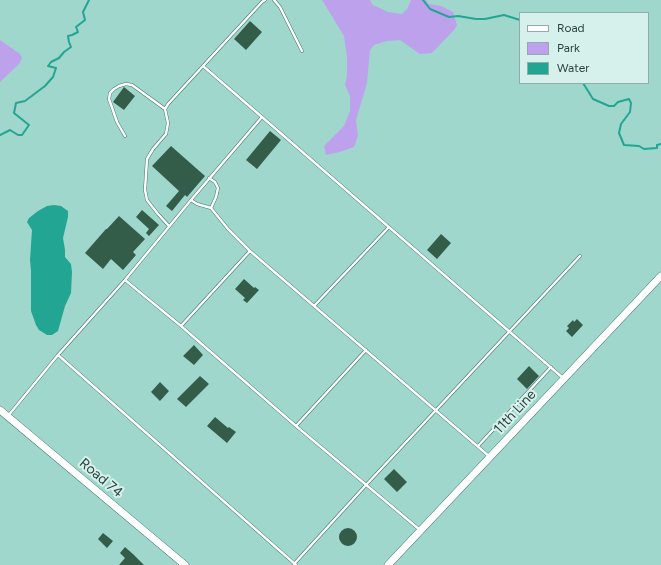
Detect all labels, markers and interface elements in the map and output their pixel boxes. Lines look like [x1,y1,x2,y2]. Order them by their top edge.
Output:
legend [519,12,649,84]
text: Road [557,21,585,35]
text: Park [557,41,580,55]
text: Water [557,61,589,75]
street label: 11th Line [490,386,540,438]
street label: Road 74 [76,455,126,501]

